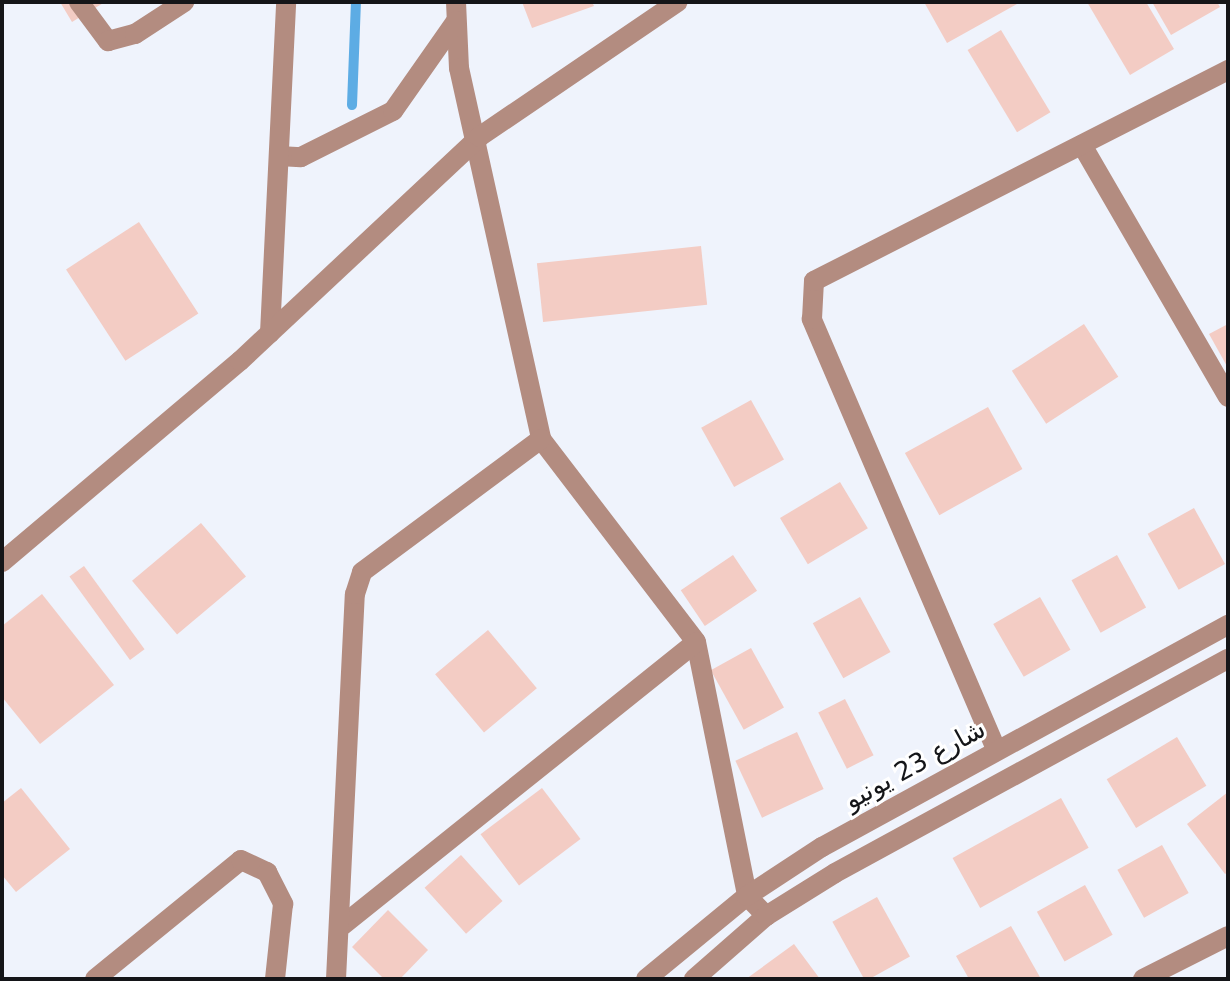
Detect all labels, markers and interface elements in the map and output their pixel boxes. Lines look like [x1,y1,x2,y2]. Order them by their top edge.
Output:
street label: شارع 23 يونيو [839,713,991,817]

